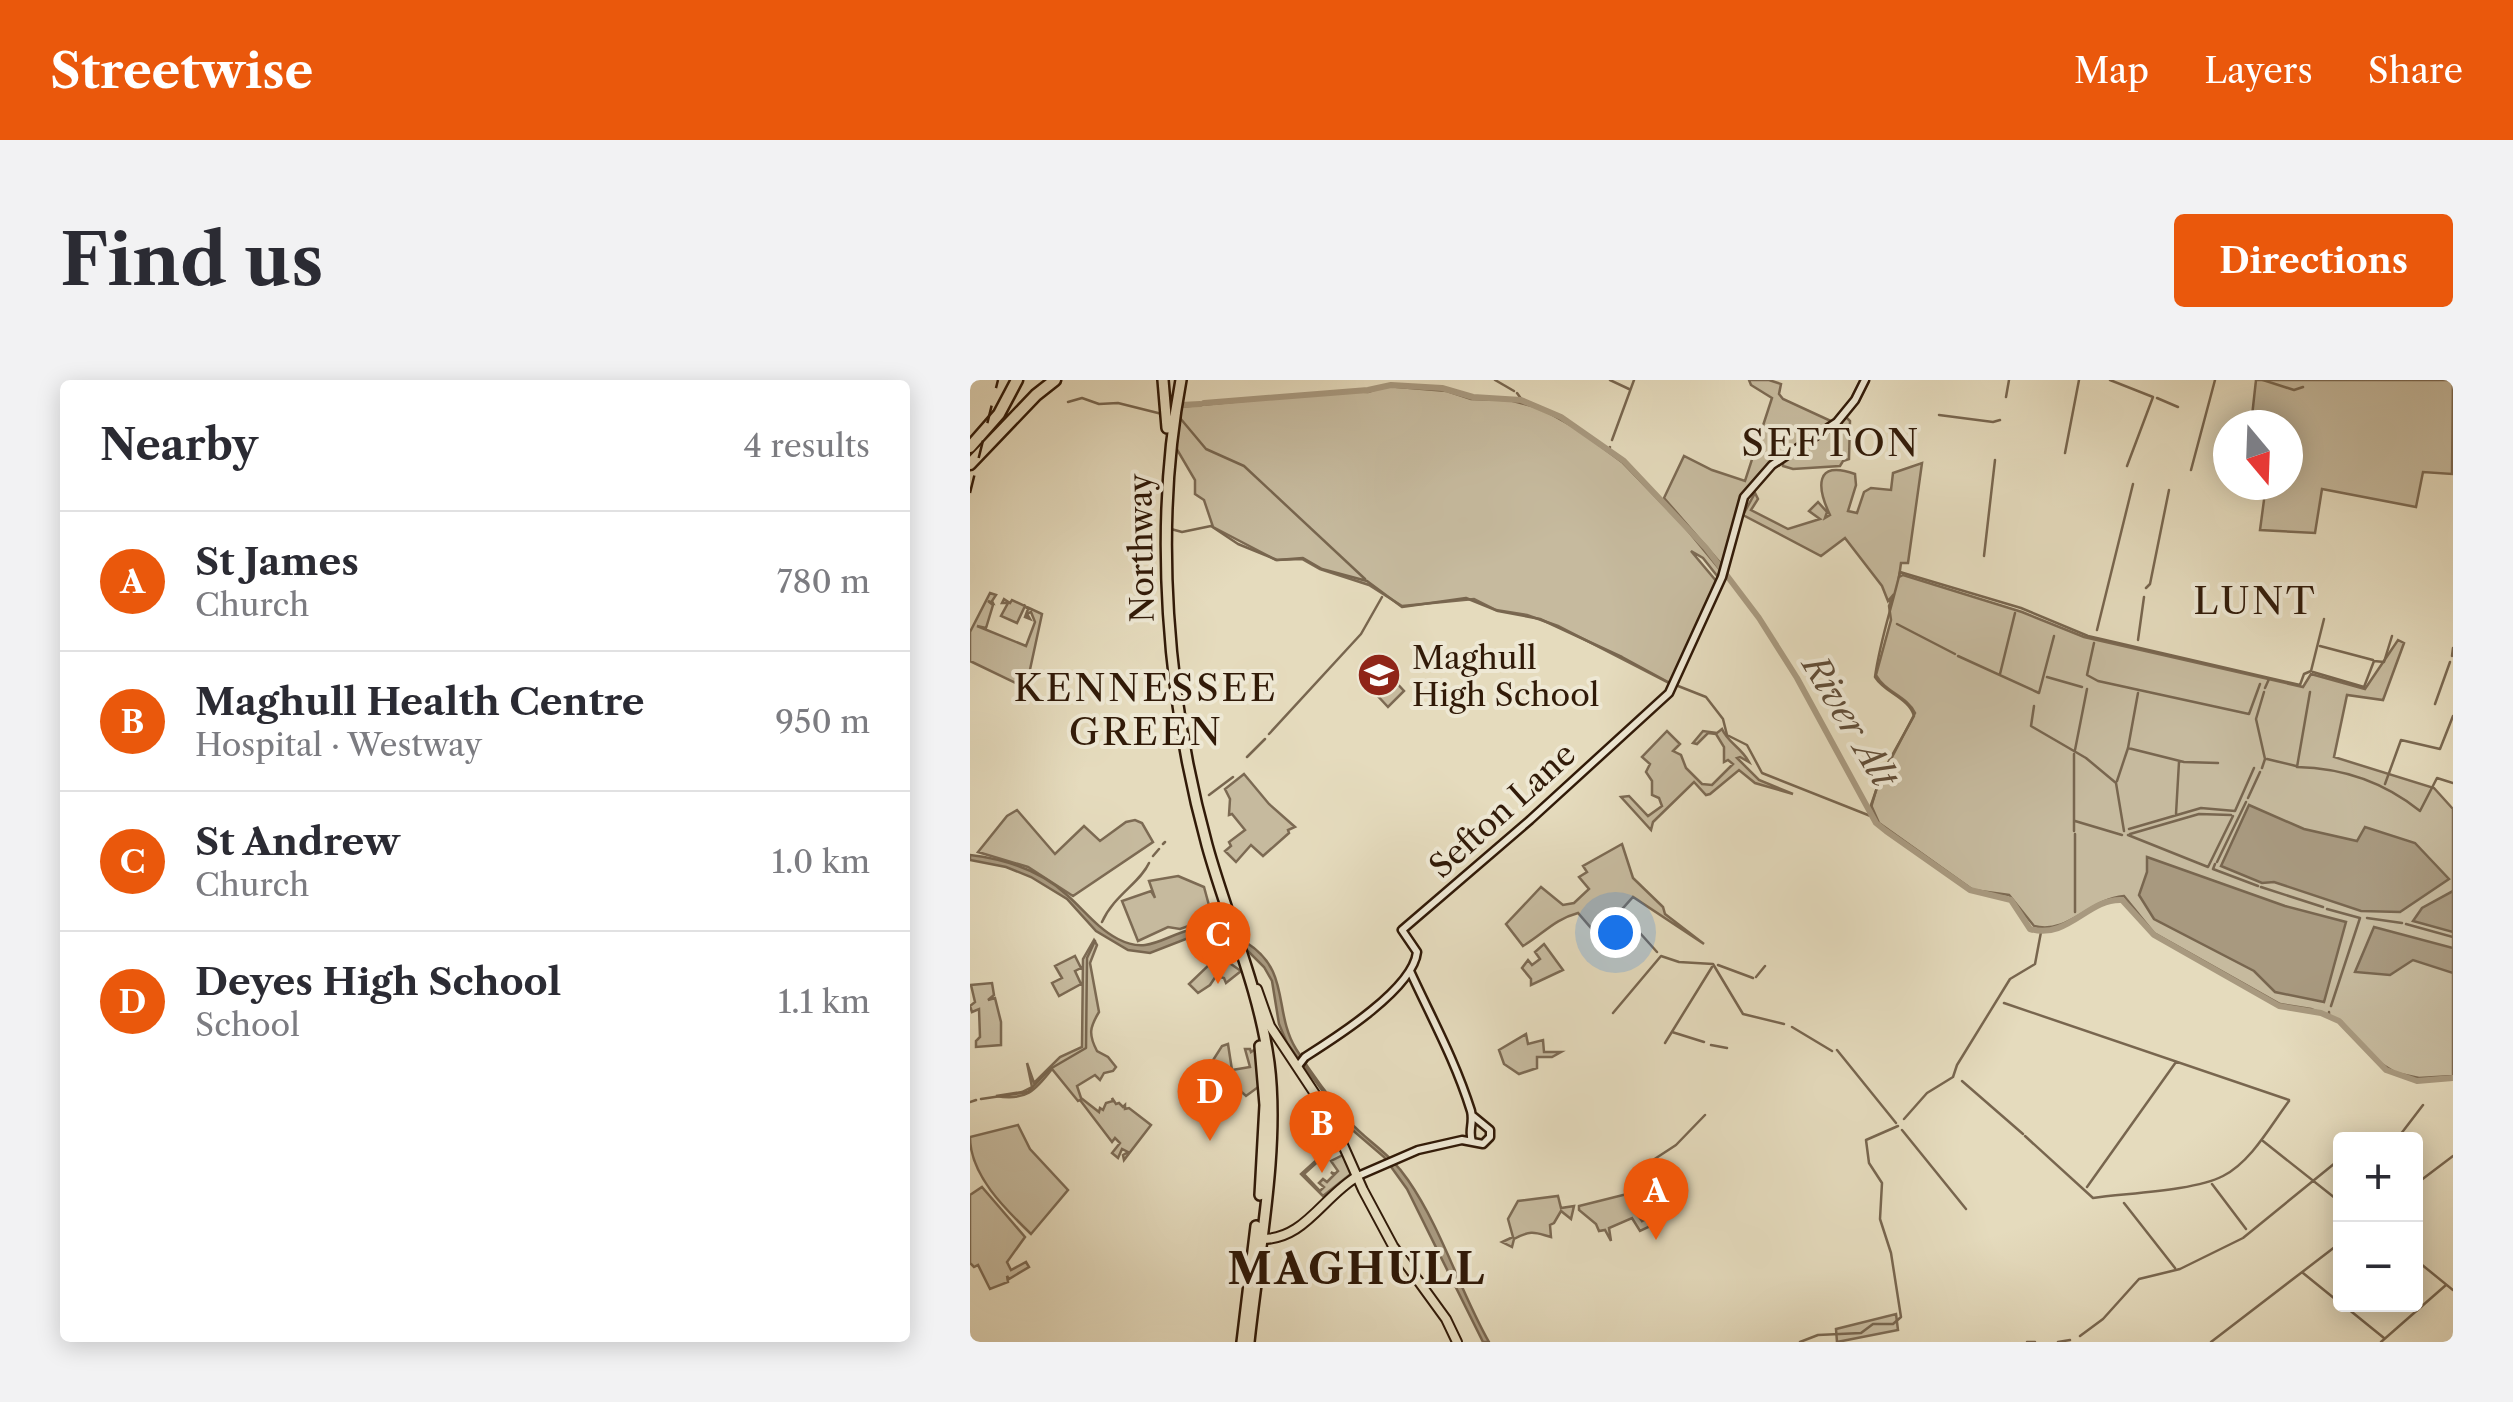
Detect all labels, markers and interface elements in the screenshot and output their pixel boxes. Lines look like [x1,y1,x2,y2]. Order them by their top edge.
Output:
text: Streetwise [50,41,313,100]
text: Map [2074,49,2149,92]
text: Layers [2204,49,2313,92]
text: Share [2368,49,2463,92]
button: Directions [2174,214,2453,307]
text: Find us [60,217,323,303]
north arrow [2213,410,2303,500]
text: Nearby [100,419,258,471]
district label: SEFTON [1741,419,1921,466]
text: 4 results [744,426,870,465]
street label: Northway [1120,472,1162,623]
text: St James [195,538,359,585]
text: A [120,562,145,601]
text: 780 m [777,562,870,601]
district label: LUNT [2193,577,2317,624]
text: Church [195,585,309,624]
place label: Maghull High School [1412,638,1599,714]
water label: River Alt [1792,644,1907,796]
school or university icon: Maghull High School [1356,652,1402,698]
district label: KENNESSEE GREEN [1013,664,1279,755]
text: Maghull Health Centre [195,678,645,725]
text: B [121,702,144,741]
text: 950 m [775,702,870,741]
text: Hospital · Westway [195,725,482,764]
street label: Sefton Lane [1421,734,1583,886]
text: St Andrew [195,818,400,865]
text: C [120,842,145,881]
text: 1.0 km [772,842,870,881]
text: Church [195,865,309,904]
pin: C [1186,902,1250,984]
your location [1590,907,1641,958]
text: Deyes High School [195,958,561,1005]
text: D [119,982,146,1021]
text: 1.1 km [778,982,870,1021]
text: School [195,1005,300,1044]
pin: D [1178,1058,1242,1141]
pin: B [1290,1090,1354,1173]
map controls [2333,1132,2423,1312]
button: + [2333,1132,2423,1222]
pin: A [1624,1158,1688,1240]
button: − [2333,1222,2423,1312]
district label: MAGHULL [1227,1243,1487,1295]

